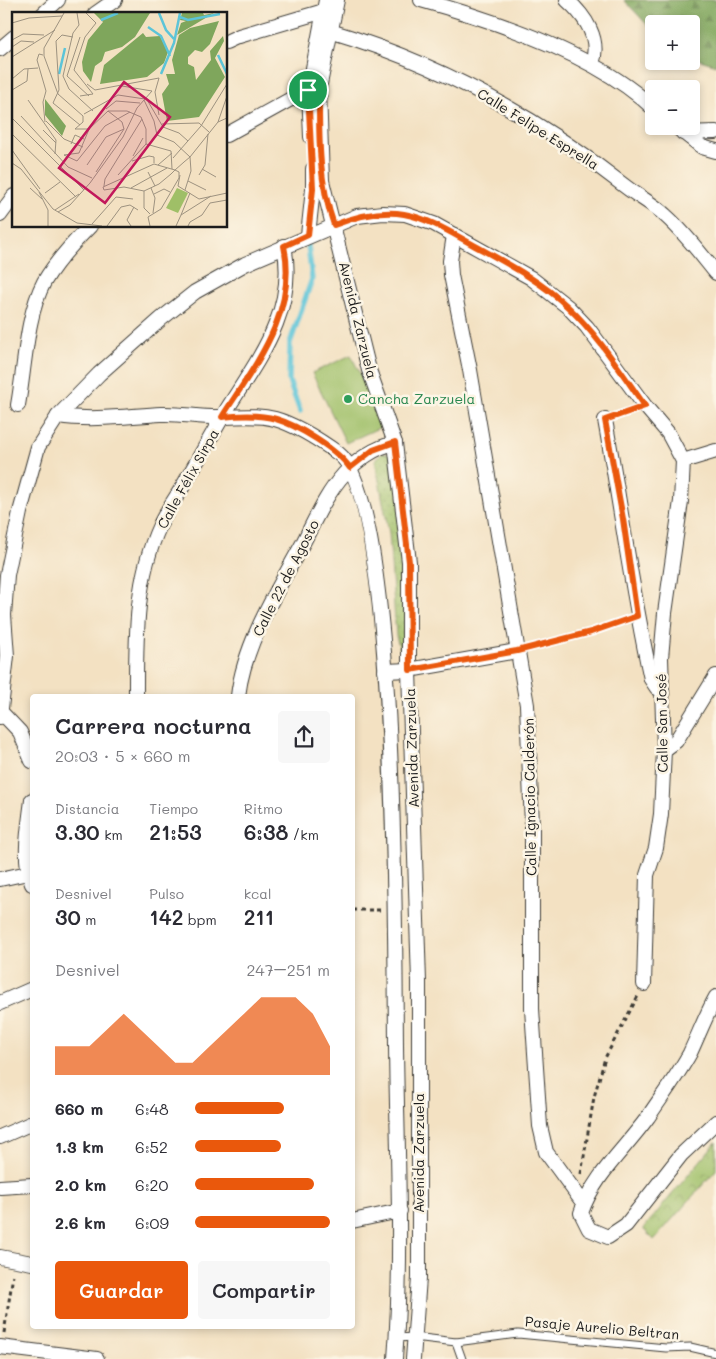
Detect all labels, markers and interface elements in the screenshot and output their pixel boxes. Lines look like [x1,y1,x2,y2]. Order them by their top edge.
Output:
inset map [12,12,228,228]
map controls [645,15,700,135]
button: + [645,15,700,70]
pin [287,69,329,111]
icon: arrive [294,76,322,104]
button: − [645,80,700,135]
street label: Calle Felipe Esprella [474,83,603,174]
street label: Avenida Zarzuela [335,259,382,380]
place label: Cancha Zarzuela [358,389,475,408]
marker: Cancha Zarzuela [342,393,354,405]
street label: Calle Félix Sirpa [152,425,223,532]
street label: Calle 22 de Agosto [248,516,323,639]
street label: Calle San José [651,673,672,773]
street label: Avenida Zarzuela [400,688,423,808]
text: Carrera nocturna [55,711,252,740]
button: share [278,711,330,763]
street label: Calle Ignacio Calderón [519,718,540,876]
text: 20:03 · 5 × 660 m [55,745,191,766]
text: Distancia [55,799,120,818]
text: Tiempo [149,799,198,818]
text: Ritmo [244,799,283,818]
text: 3.30 [55,818,100,845]
text: 21:53 [149,818,202,845]
text: 6:38 [244,818,288,845]
text: km [100,825,123,844]
text: /km [288,825,319,844]
text: Desnivel [55,884,112,903]
text: Pulso [149,884,184,903]
text: kcal [244,884,272,903]
text: 30 [55,903,81,930]
text: 142 [149,903,183,930]
text: 211 [244,903,274,930]
text: m [81,910,96,929]
text: bpm [183,910,217,929]
text: Desnivel [55,959,120,980]
text: 247–251 m [246,959,330,980]
street label: Avenida Zarzuela [409,1093,428,1213]
text: 660 m [55,1098,103,1119]
text: 6:48 [135,1098,169,1119]
text: 1.3 km [55,1136,104,1157]
text: 6:52 [135,1136,168,1157]
text: 2.0 km [55,1174,106,1195]
text: 6:20 [135,1174,168,1195]
text: 2.6 km [55,1212,106,1233]
text: 6:09 [135,1212,169,1233]
button: Guardar [55,1261,188,1319]
button: Compartir [198,1261,330,1319]
street label: Pasaje Aurelio Beltran [524,1311,680,1344]

